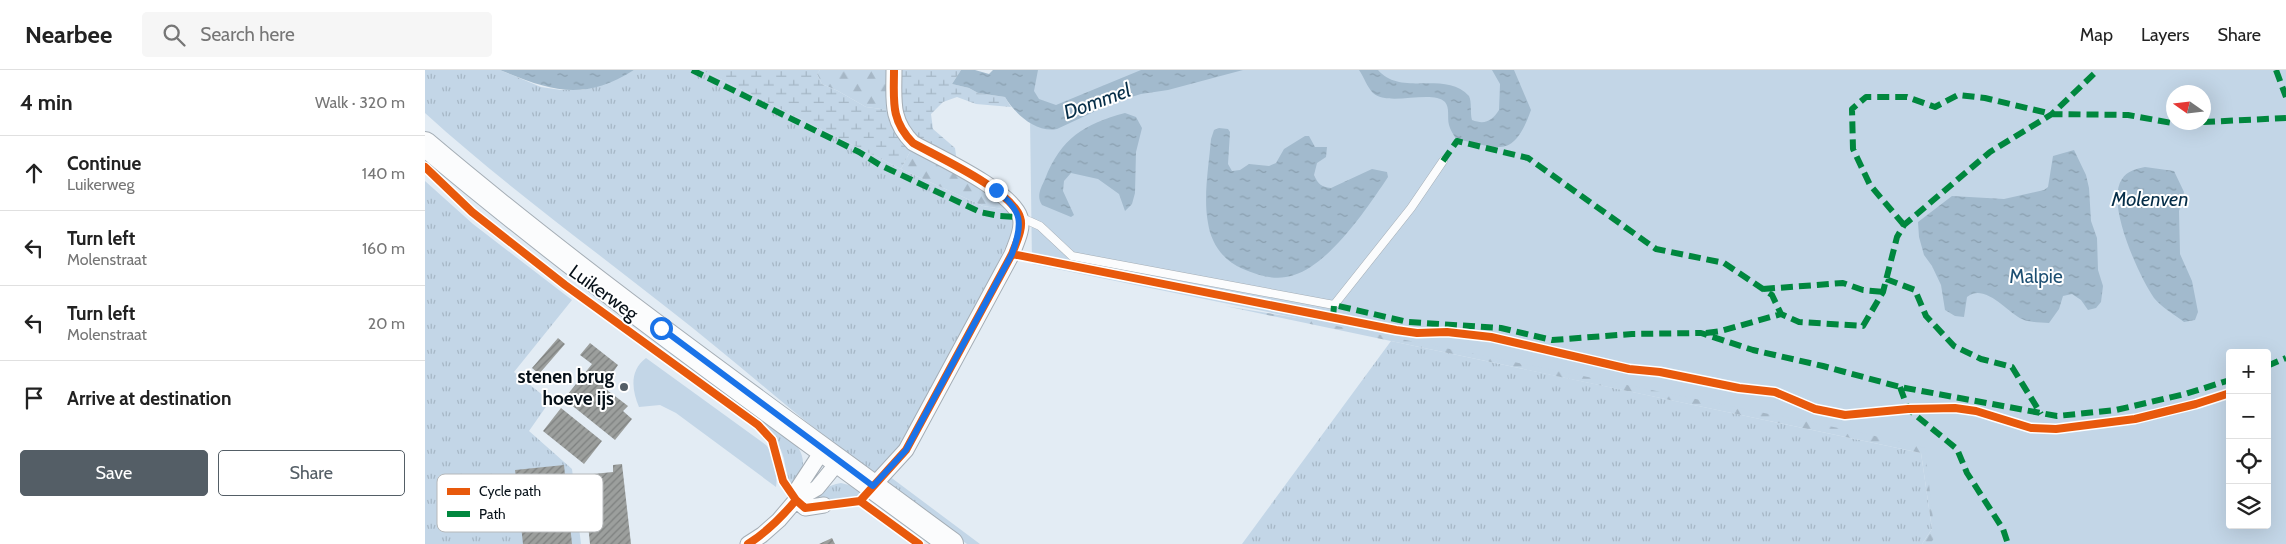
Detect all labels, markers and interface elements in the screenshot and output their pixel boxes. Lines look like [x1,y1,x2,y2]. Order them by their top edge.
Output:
search box [142,12,492,57]
text: Nearbee [25,20,112,49]
icon: search [160,21,188,49]
text: Search here [200,23,295,46]
text: Map [2080,24,2113,46]
text: Layers [2141,24,2190,46]
text: Share [2218,24,2261,46]
water label: Dommel [1060,78,1134,124]
north arrow [2166,85,2211,130]
text: 4 min [20,90,73,115]
text: Walk · 320 m [315,93,405,112]
text: Continue [67,152,141,175]
icon: ahead [20,159,48,187]
text: 140 m [362,164,405,183]
text: Luikerweg [67,175,134,194]
route end [985,179,1008,202]
water label: Molenven [2110,187,2189,211]
text: Turn left [67,227,135,250]
icon: left [20,234,48,262]
text: 160 m [362,239,405,258]
text: Molenstraat [67,250,147,269]
street label: Luikerweg [565,260,643,326]
park label: Malpie [2009,265,2063,288]
text: Turn left [67,302,135,325]
icon: left [20,309,48,337]
text: 20 m [368,314,405,333]
route start [650,317,673,340]
text: Molenstraat [67,325,147,344]
map controls [2226,349,2271,529]
button: + [2226,349,2271,394]
place label: stenen brug hoeve ijs [517,365,614,410]
marker: stenen brug hoeve ijs [618,381,630,393]
icon: arrive [20,384,48,412]
text: Arrive at destination [67,387,231,410]
button: − [2226,394,2271,439]
button: locate [2226,439,2271,484]
button: Save [20,450,208,496]
button: Share [218,450,405,496]
legend [437,474,603,532]
text: Cycle path [479,482,541,500]
button: layers [2226,484,2271,529]
text: Path [479,505,506,523]

